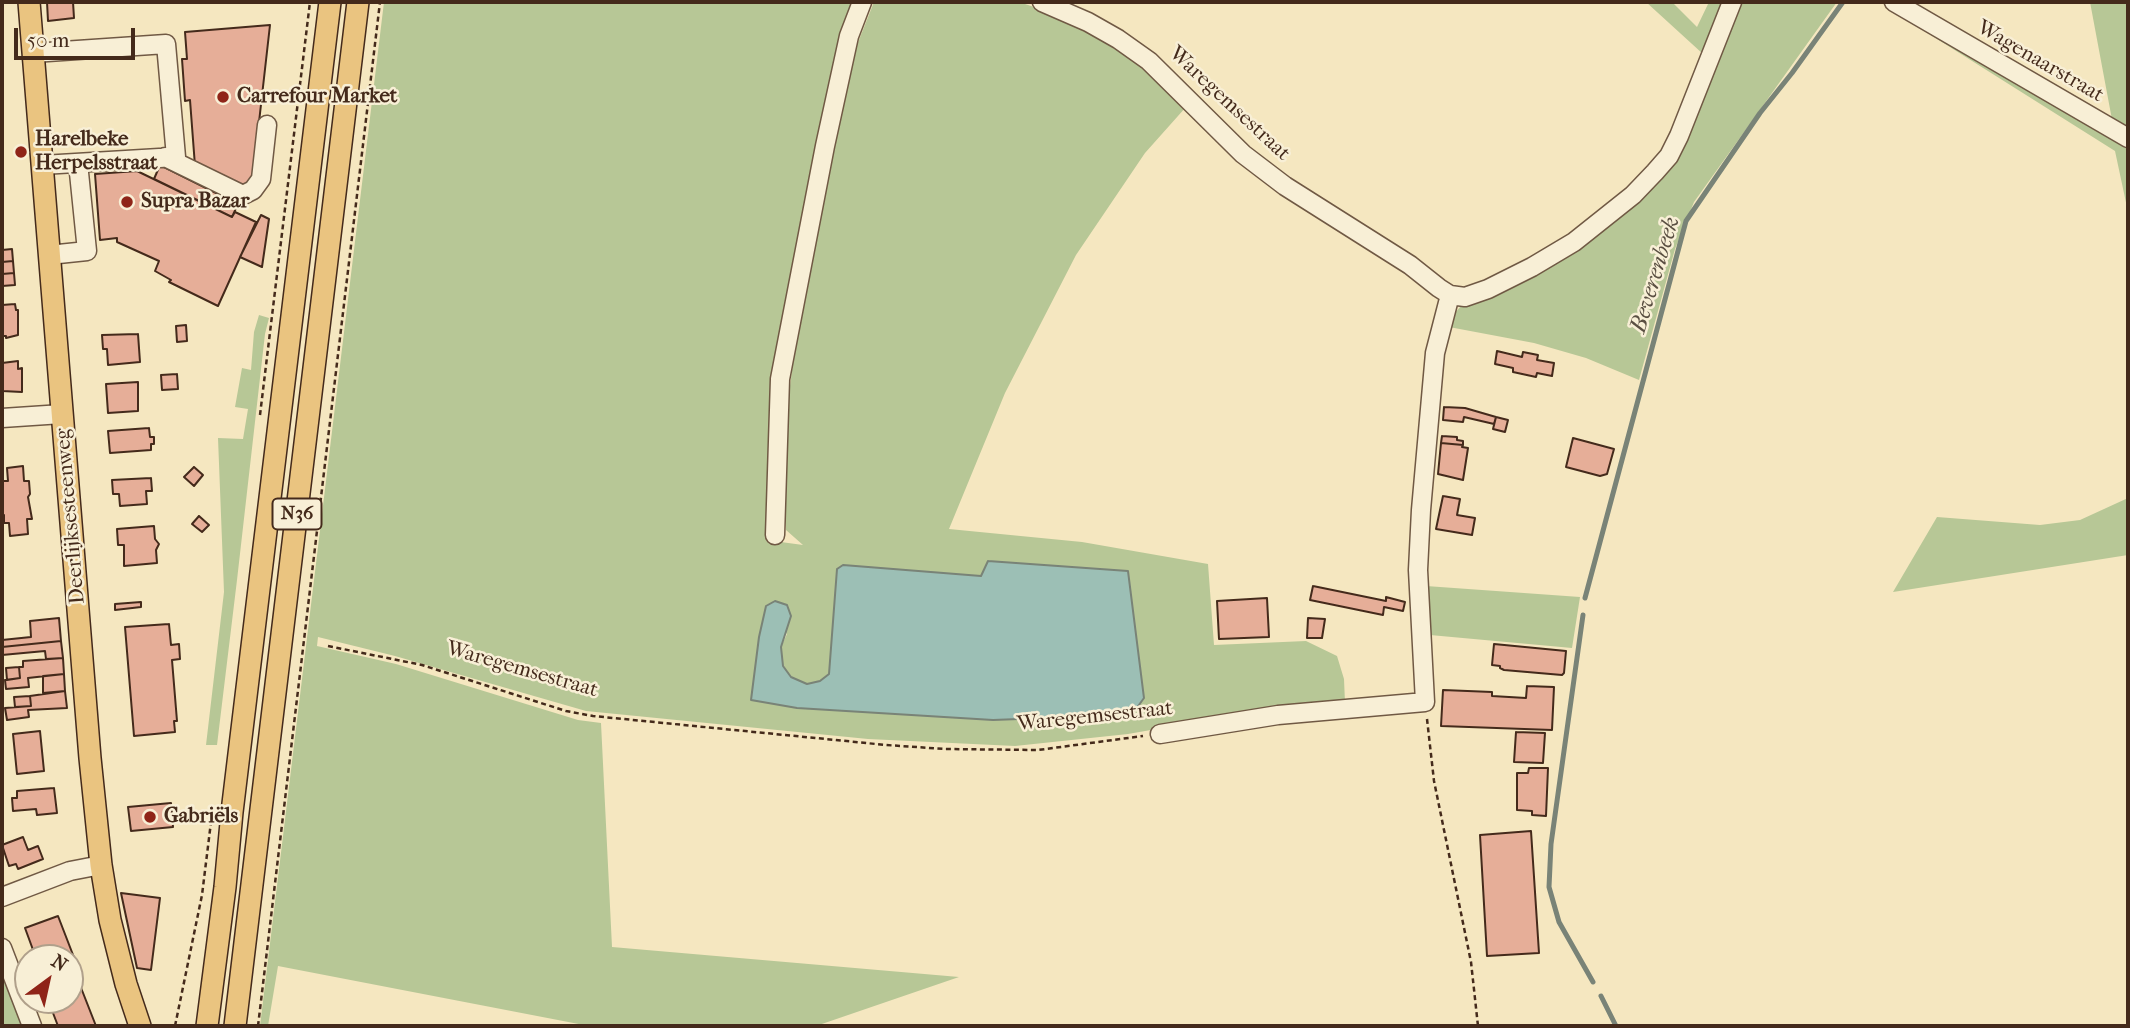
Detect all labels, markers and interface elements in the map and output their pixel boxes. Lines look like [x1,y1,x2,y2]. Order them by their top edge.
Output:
scale bar [18,14,138,58]
street label: Wagenaarstraat [1972,16,2108,108]
text: 50 m [27,28,70,52]
street label: Waregemsestraat [1163,41,1295,167]
place label: Carrefour Market [237,84,397,110]
marker: Carrefour Market [215,89,231,105]
place label: Harelbeke Herpelsstraat [35,127,158,177]
marker: Harelbeke Herpelsstraat [13,144,29,160]
place label: Supra Bazar [141,189,249,215]
marker: Supra Bazar [119,194,135,210]
water label: Beverenbeek [1625,214,1687,336]
street label: Deerlijksesteenweg [51,427,91,605]
road number: N36 [272,499,322,530]
street label: Waregemsestraat [443,636,601,704]
street label: Waregemsestraat [1016,696,1174,738]
place label: Gabriëls [164,804,238,830]
marker: Gabriëls [142,809,158,825]
north arrow [14,944,84,1014]
text: N [47,950,71,976]

